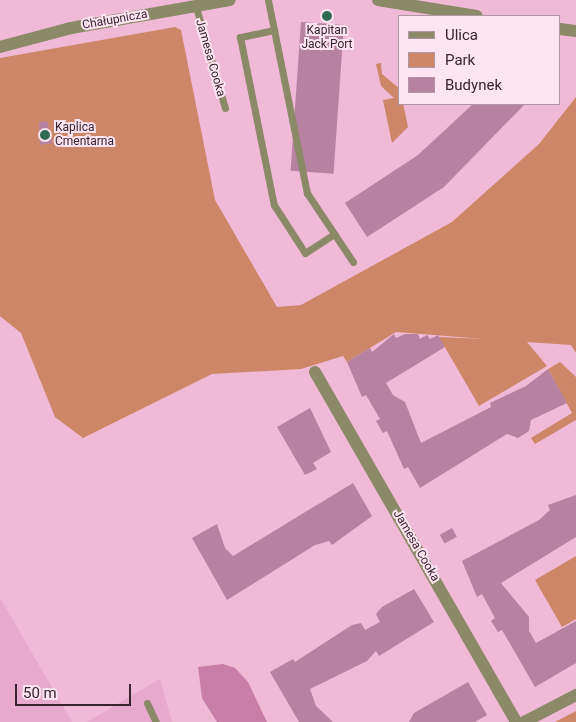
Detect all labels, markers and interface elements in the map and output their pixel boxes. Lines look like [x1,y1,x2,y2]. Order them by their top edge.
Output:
street label: Chałupnicza [81,7,149,33]
marker: Kapitan Jack Port [321,10,333,22]
legend [398,15,561,105]
street label: Jamesa Cooka [192,18,228,98]
place label: Kapitan Jack Port [301,24,353,52]
text: Ulica [445,26,478,44]
text: Park [445,51,475,69]
text: Budynek [445,76,502,94]
place label: Kaplica Cmentarna [55,121,114,149]
marker: Kaplica Cmentarna [39,129,51,141]
street label: Jamesa Cooka [390,508,442,584]
scale bar [18,674,134,706]
text: 50 m [23,684,57,702]

